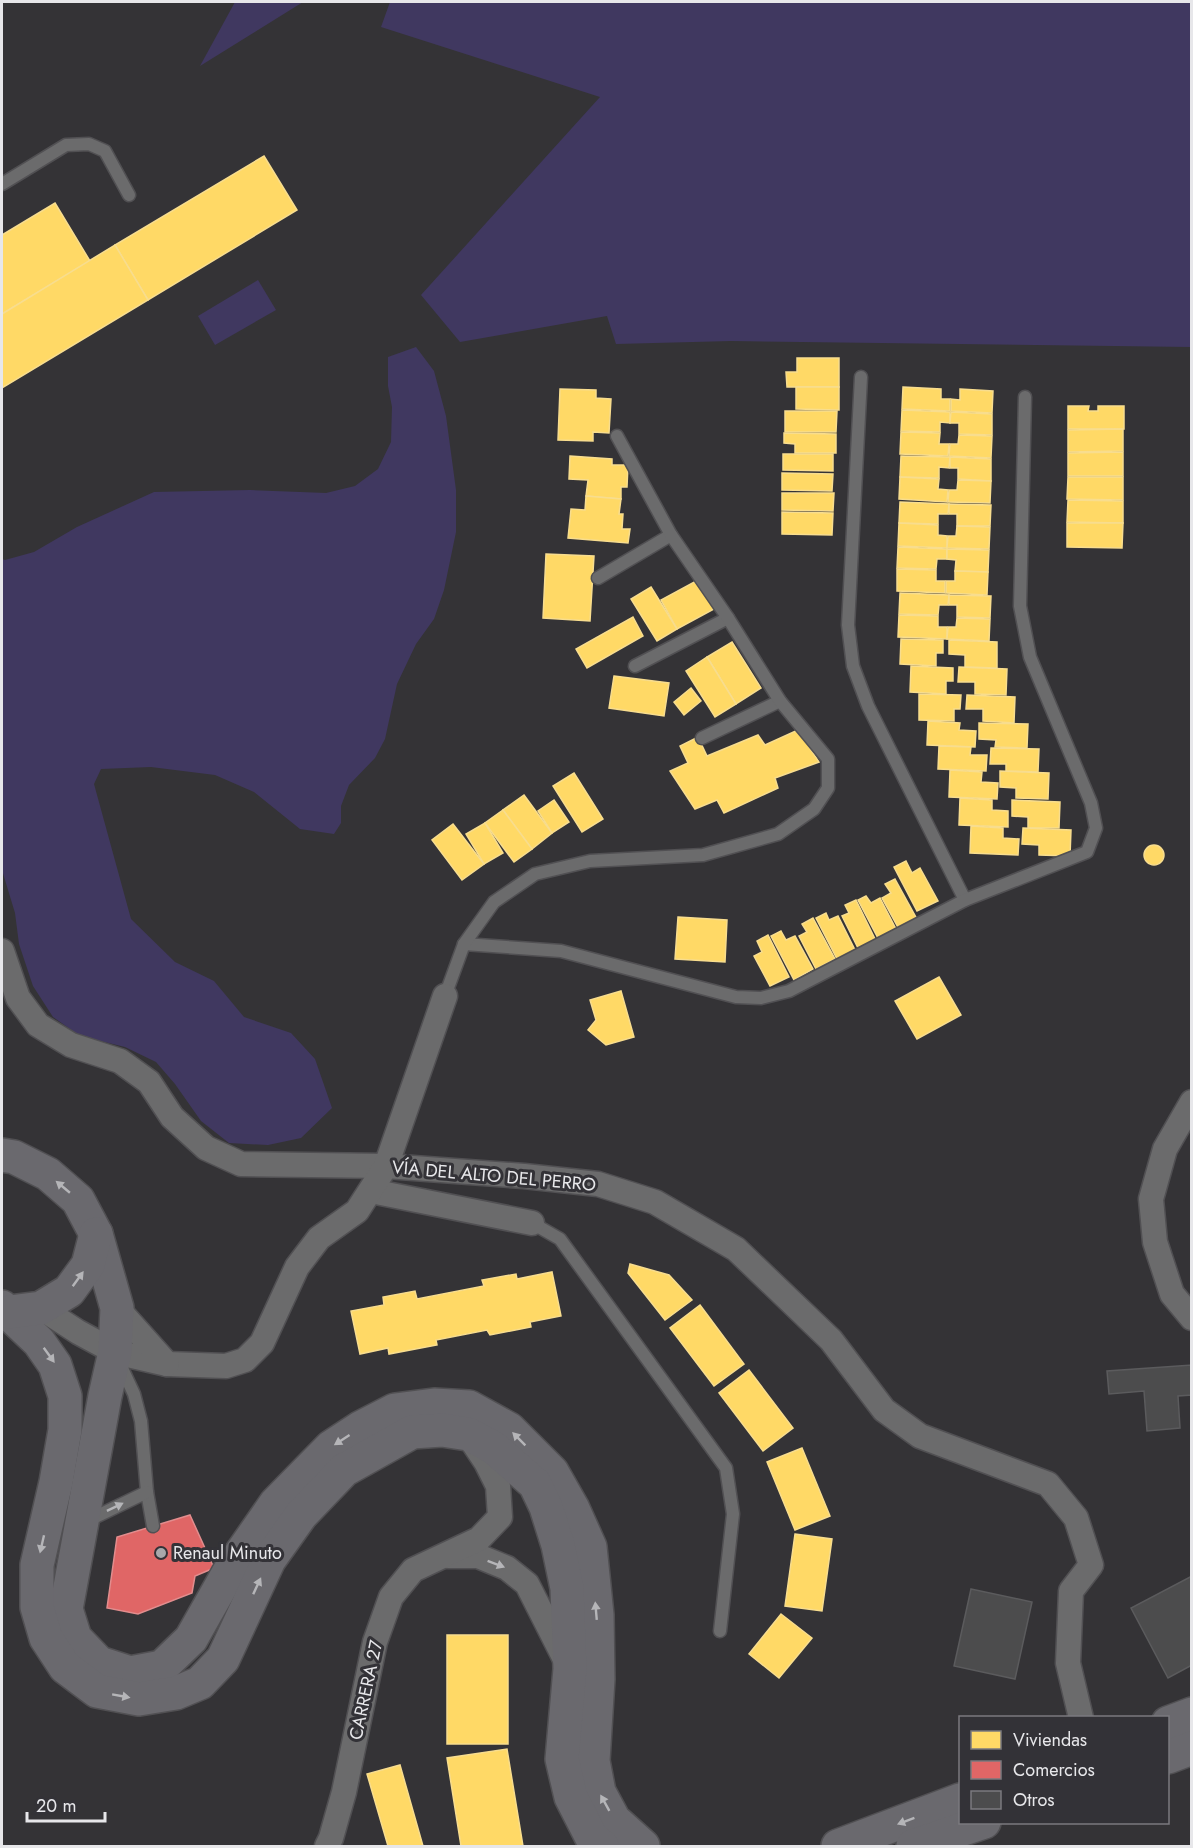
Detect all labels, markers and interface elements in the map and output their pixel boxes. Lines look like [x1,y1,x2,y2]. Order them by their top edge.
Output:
street label: VÍA DEL ALTO DEL PERRO [391,1154,597,1198]
one-way arrow [56,1181,71,1194]
one-way arrow [71,1272,83,1287]
one-way arrow [42,1348,54,1363]
one-way arrow [512,1432,526,1446]
one-way arrow [334,1435,350,1446]
one-way arrow [106,1503,123,1512]
one-way arrow [37,1535,46,1554]
place label: Renaul Minuto [173,1540,282,1566]
marker: Renaul Minuto [154,1546,168,1560]
one-way arrow [488,1559,506,1569]
one-way arrow [252,1578,261,1595]
one-way arrow [591,1601,601,1620]
street label: CARRERA 27 [343,1637,389,1742]
one-way arrow [112,1691,131,1700]
legend [959,1716,1169,1824]
text: Viviendas [1013,1727,1087,1753]
text: Comercios [1013,1757,1095,1783]
scale bar [27,1785,105,1823]
text: Otros [1013,1787,1055,1813]
text: 20 m [36,1793,76,1819]
one-way arrow [600,1794,610,1811]
one-way arrow [897,1817,915,1826]

